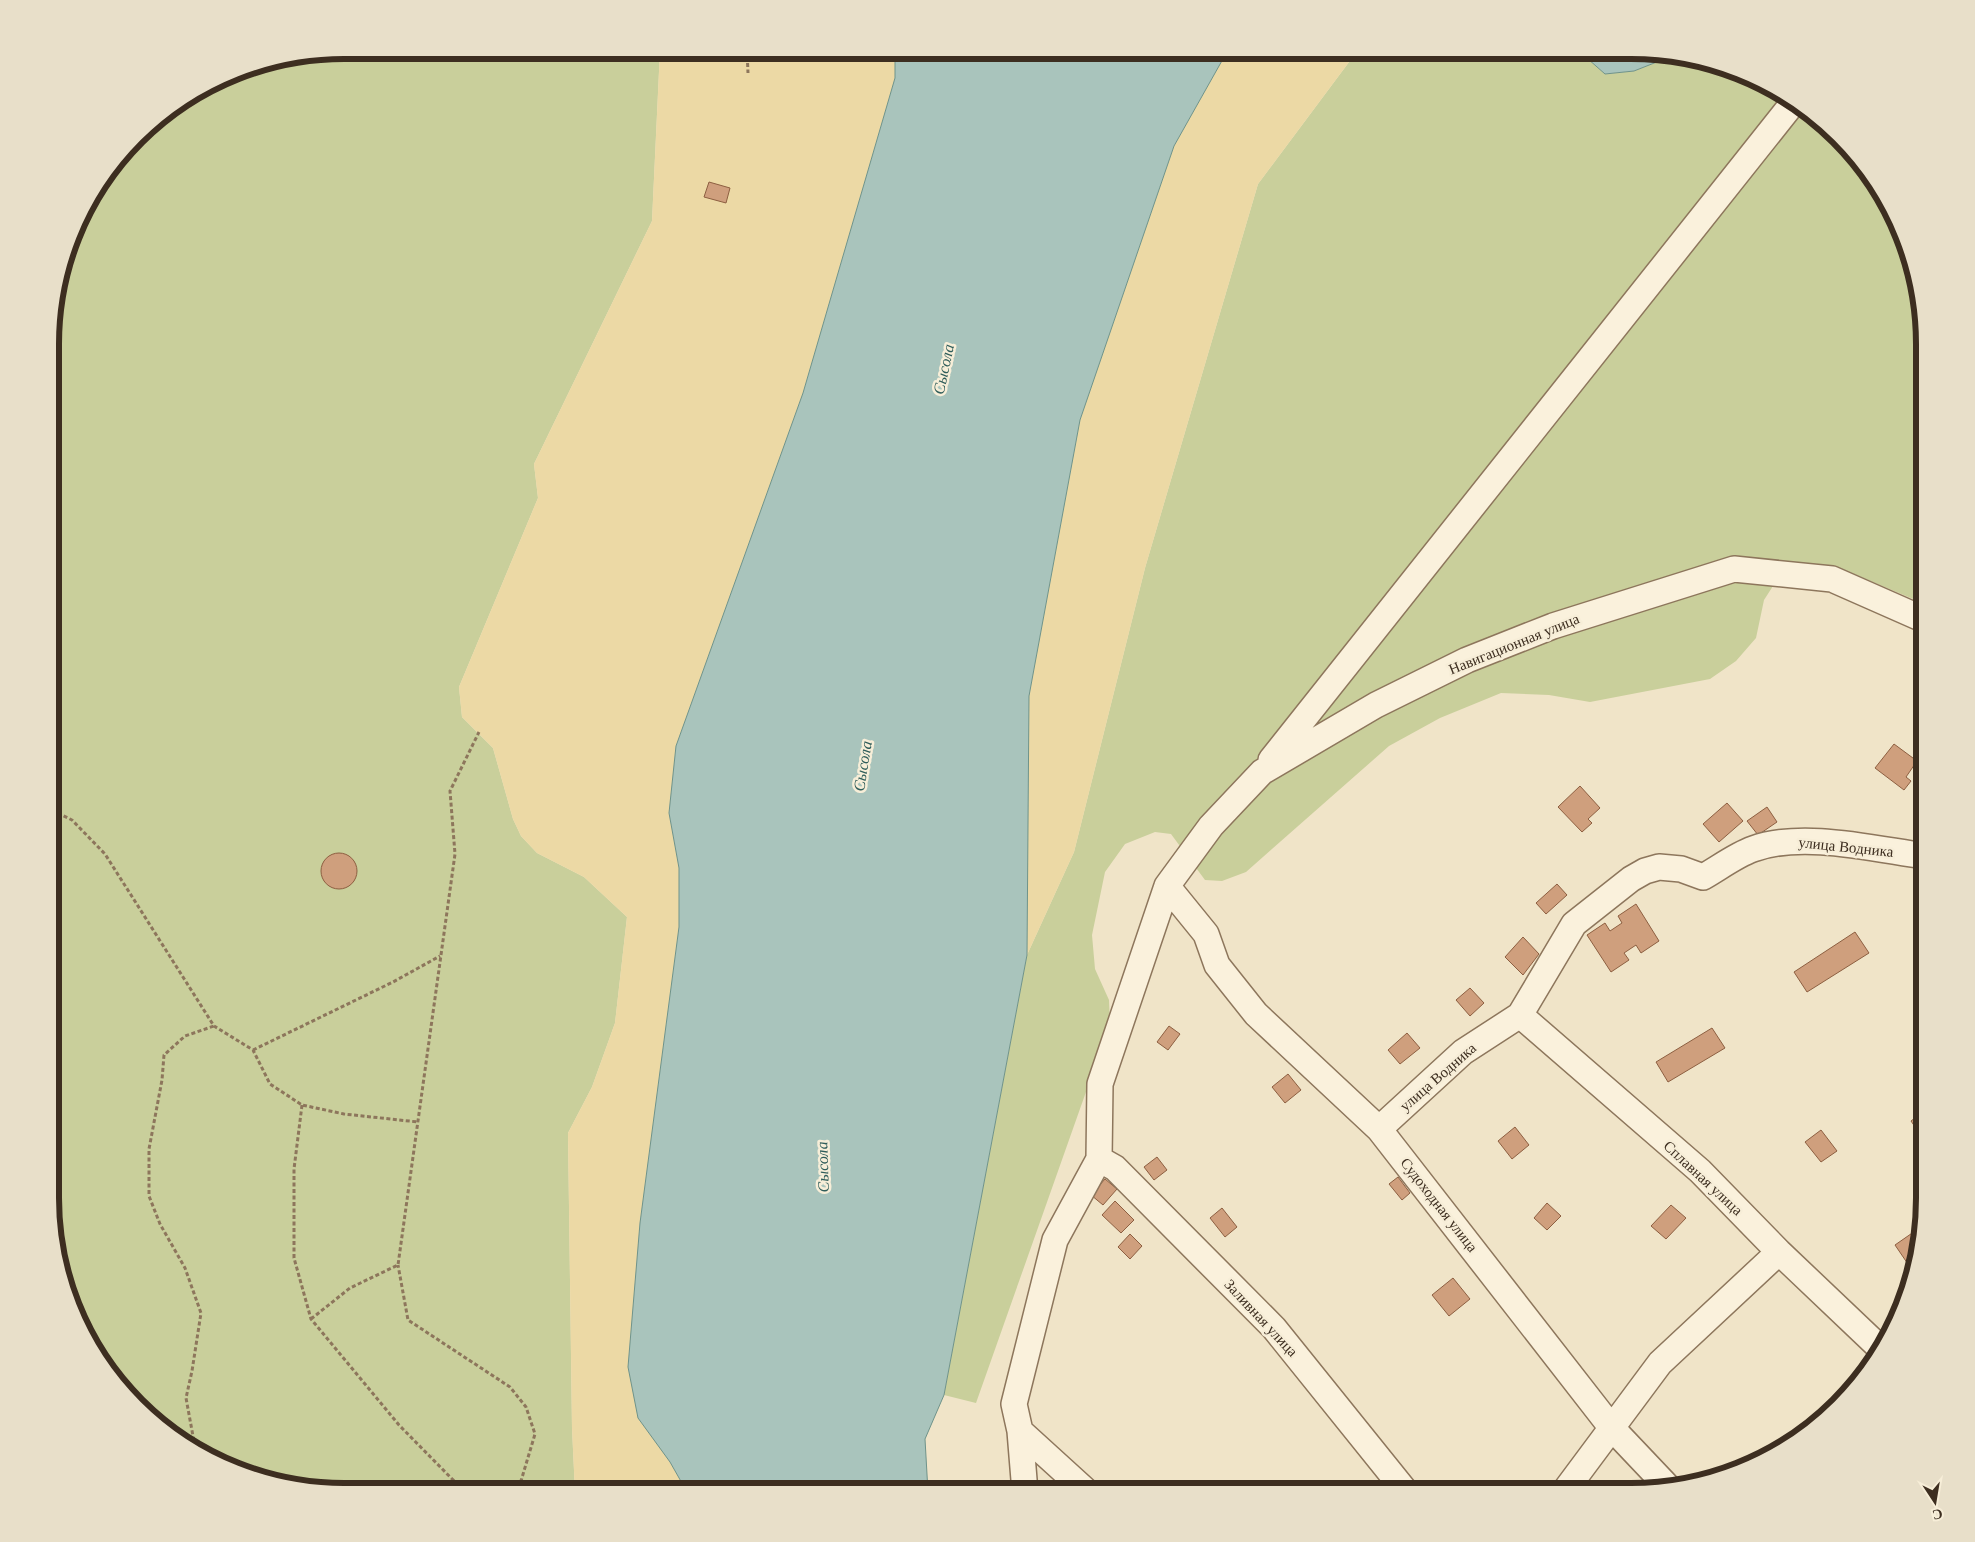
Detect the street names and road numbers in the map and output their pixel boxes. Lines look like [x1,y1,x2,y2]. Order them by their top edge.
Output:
street label: Навигационная улица [1446,610,1582,678]
street label: улица Водника [1798,834,1895,860]
street label: улица Водника [1397,1039,1479,1114]
street label: Сплавная улица [1660,1137,1746,1219]
street label: Судоходная улица [1397,1155,1481,1255]
street label: Заливная улица [1221,1276,1301,1360]

